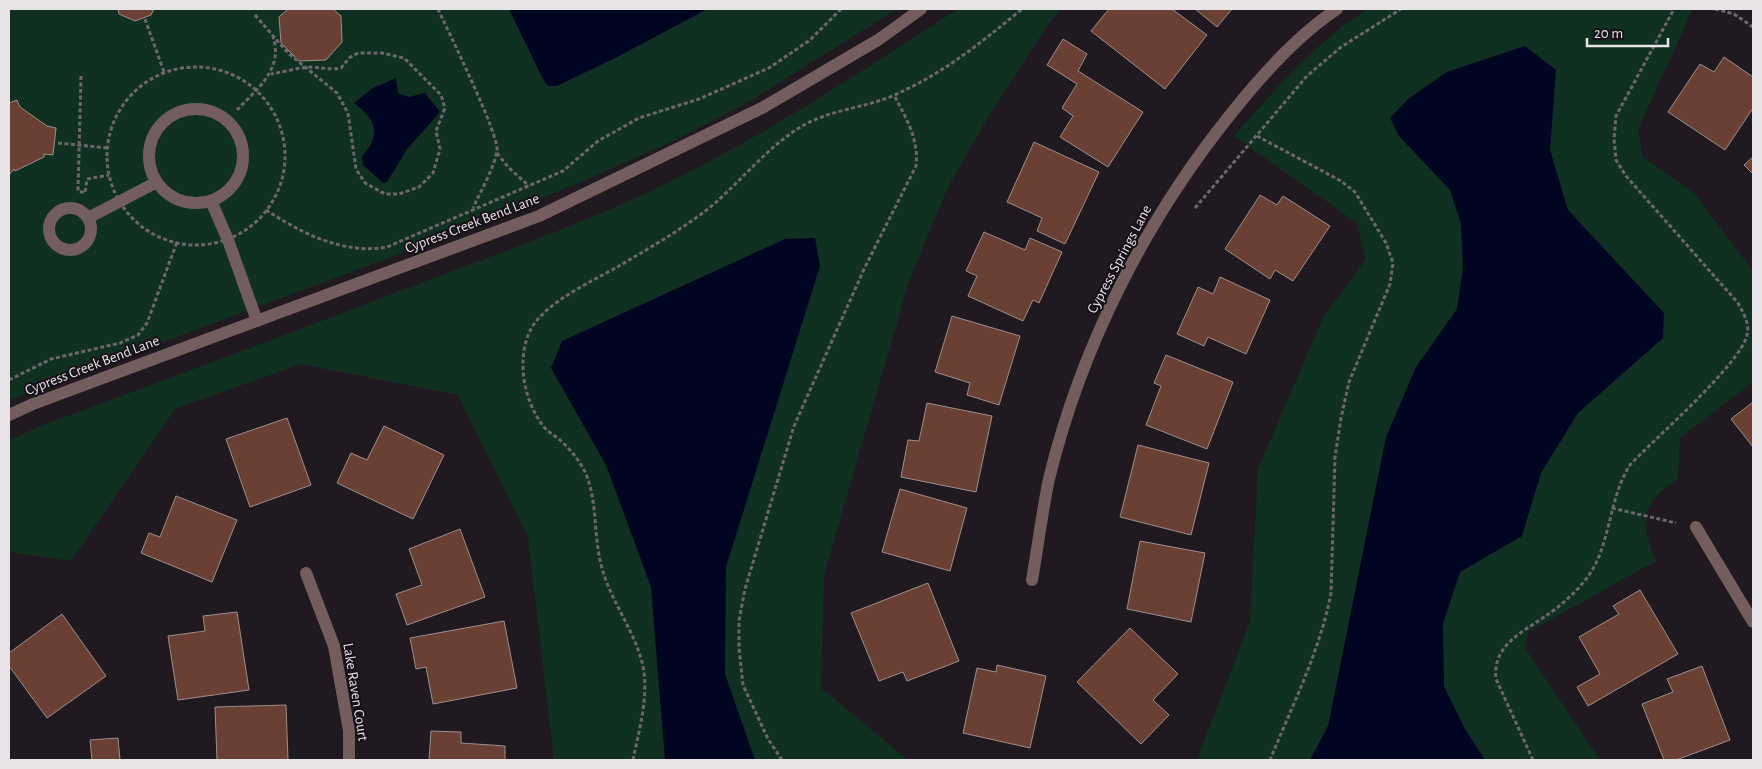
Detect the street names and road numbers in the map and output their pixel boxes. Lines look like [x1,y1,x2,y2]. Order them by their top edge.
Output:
street label: Cypress Creek Bend Lane [403,191,542,256]
street label: Cypress Springs Lane [1084,202,1154,316]
street label: Cypress Creek Bend Lane [23,333,162,398]
street label: Lake Raven Court [340,642,371,742]

